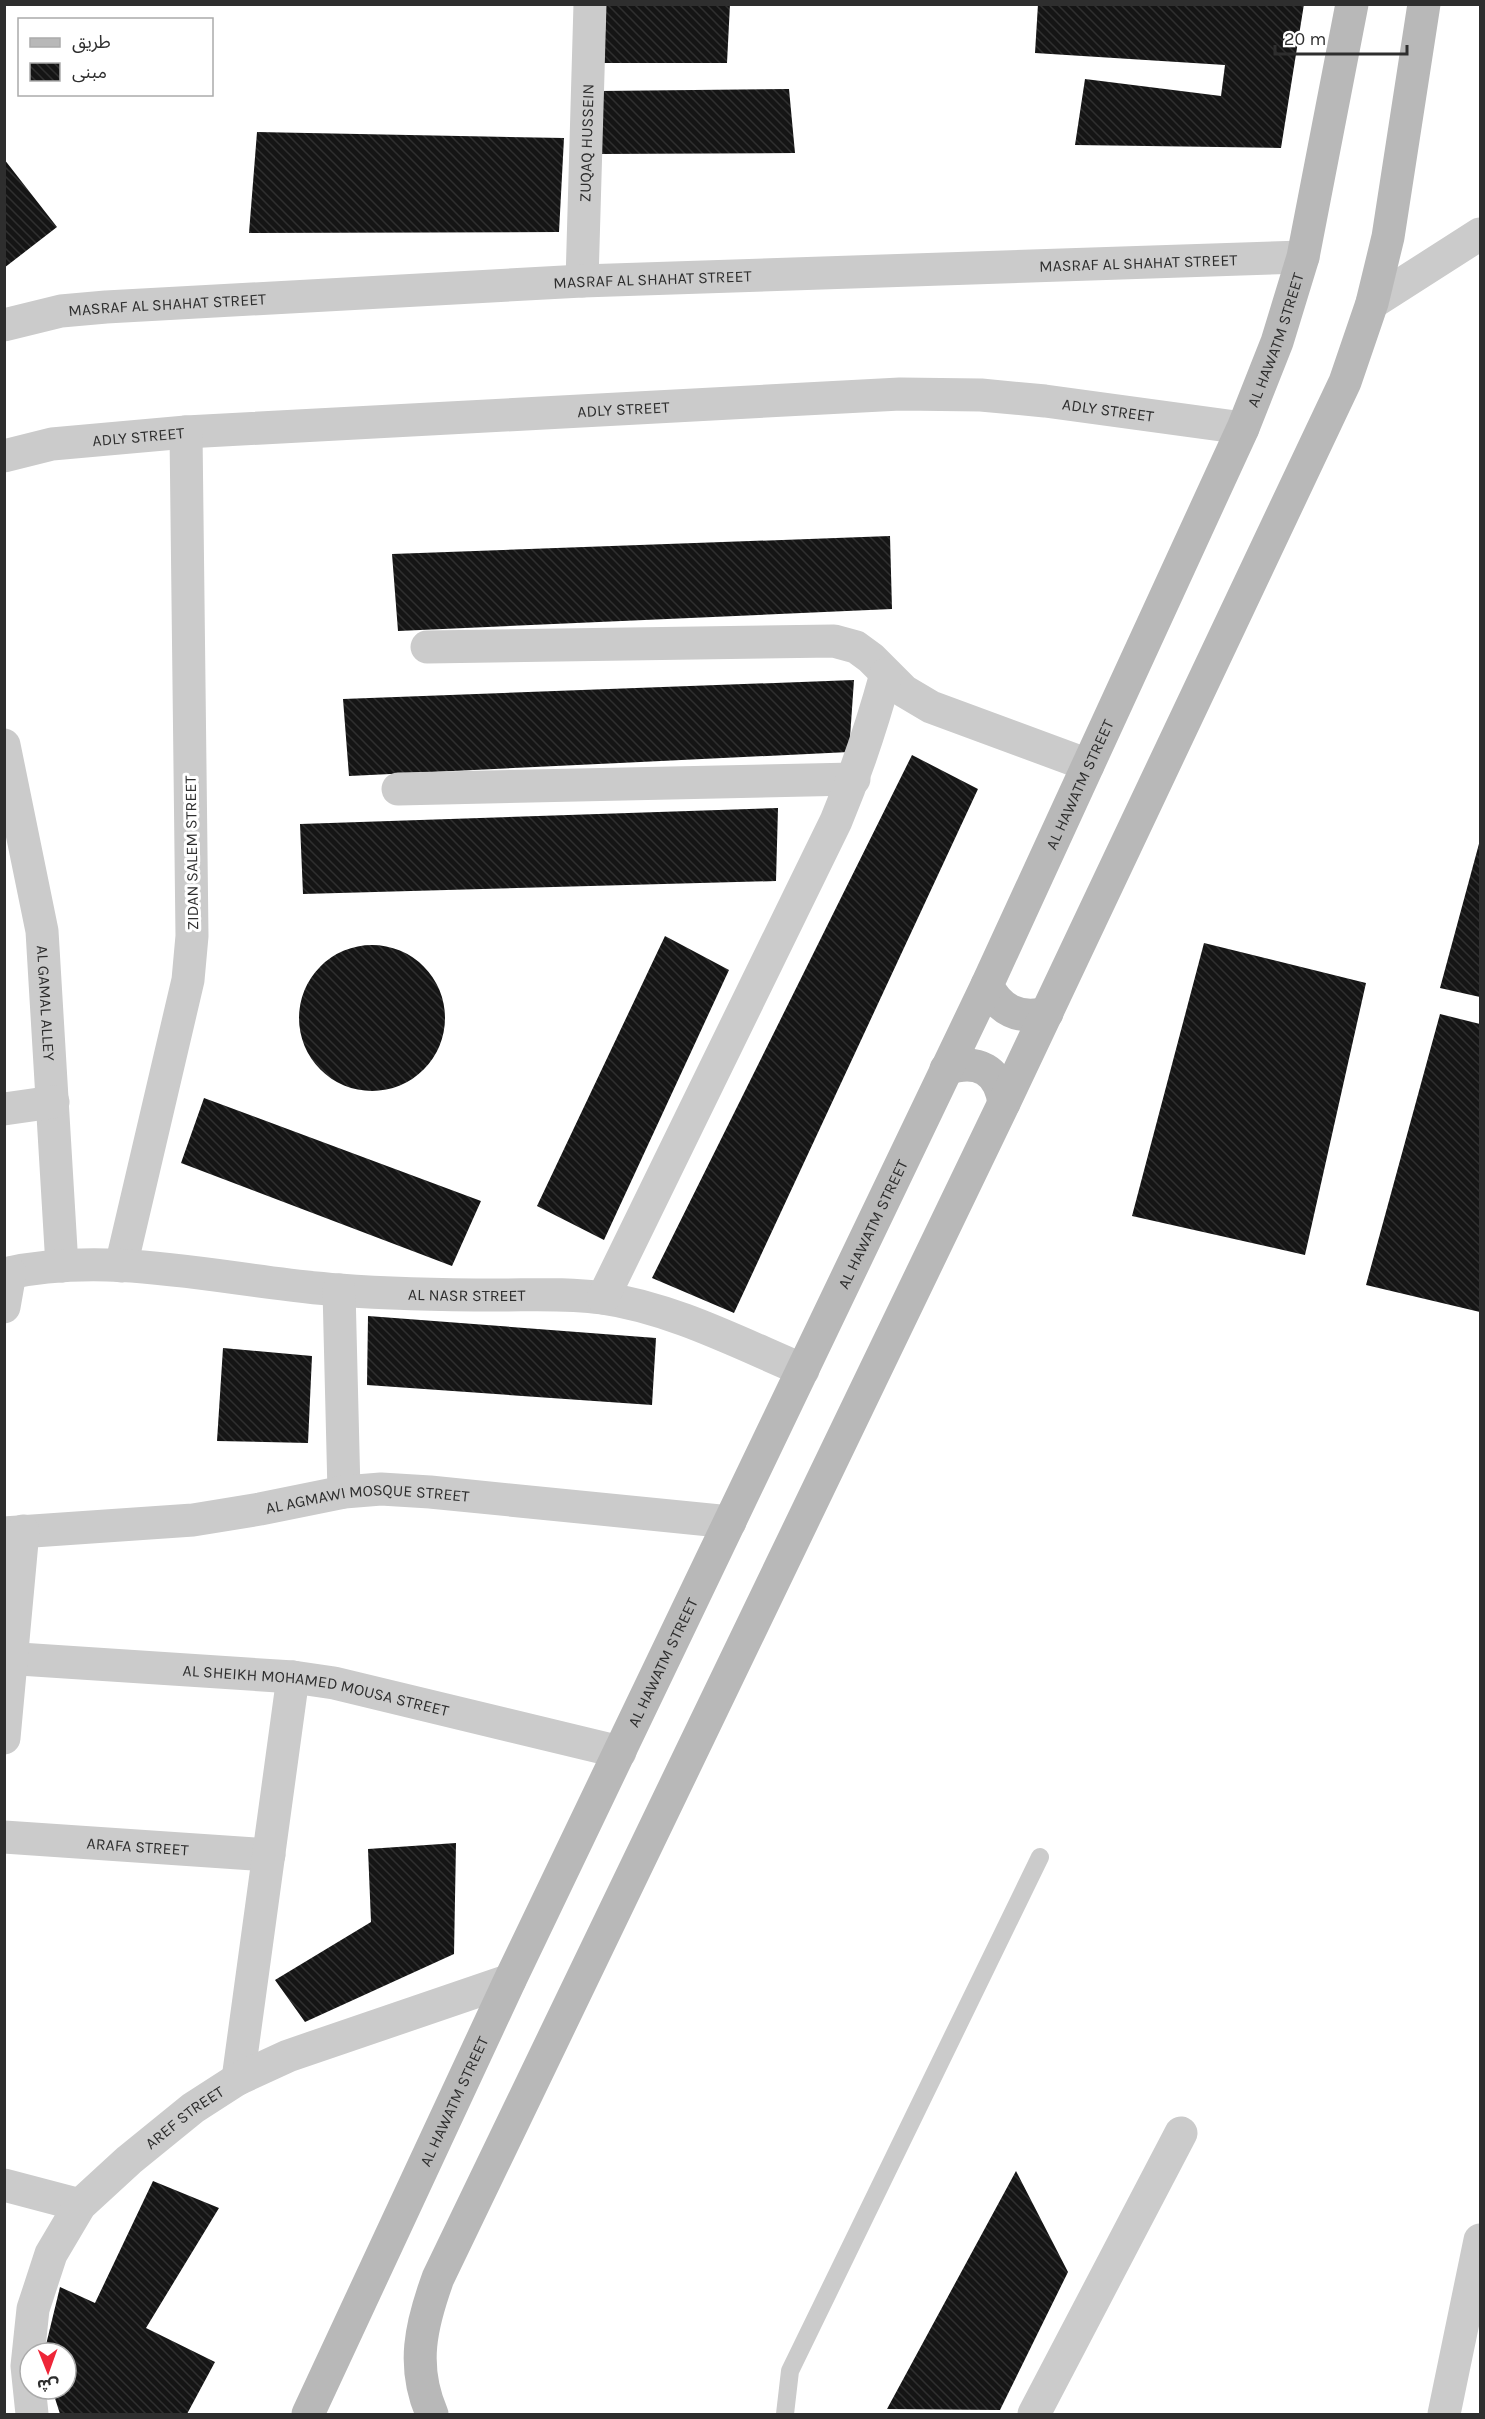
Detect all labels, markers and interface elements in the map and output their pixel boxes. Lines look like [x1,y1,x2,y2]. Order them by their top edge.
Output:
legend [18,18,213,96]
scale bar [1275,18,1407,56]
text: 20 m [1284,28,1326,50]
text: طريق [72,31,111,53]
text: مبنى [72,61,107,83]
street label: ZUQAQ HUSSEIN [575,83,598,203]
street label: MASRAF AL SHAHAT STREET [1039,250,1238,276]
street label: MASRAF AL SHAHAT STREET [553,266,752,293]
street label: AL HAWATM STREET [1243,271,1308,410]
street label: MASRAF AL SHAHAT STREET [67,289,267,320]
street label: ADLY STREET [1061,394,1155,426]
street label: ADLY STREET [577,397,670,421]
street label: ADLY STREET [91,423,185,450]
street label: AL HAWATM STREET [1042,716,1118,853]
street label: ZIDAN SALEM STREET [181,776,202,930]
street label: AL GAMAL ALLEY [33,945,59,1062]
street label: AL HAWATM STREET [834,1157,912,1292]
street label: AL NASR STREET [408,1285,525,1305]
street label: AL AGMAWI MOSQUE STREET [264,1480,470,1518]
street label: AL HAWATM STREET [624,1595,702,1730]
street label: AL SHEIKH MOHAMED MOUSA STREET [182,1661,451,1720]
street label: ARAFA STREET [86,1834,189,1860]
street label: AL HAWATM STREET [416,2033,492,2169]
street label: AREF STREET [141,2082,227,2153]
north arrow [18,2341,78,2401]
text: ش [37,2376,59,2395]

